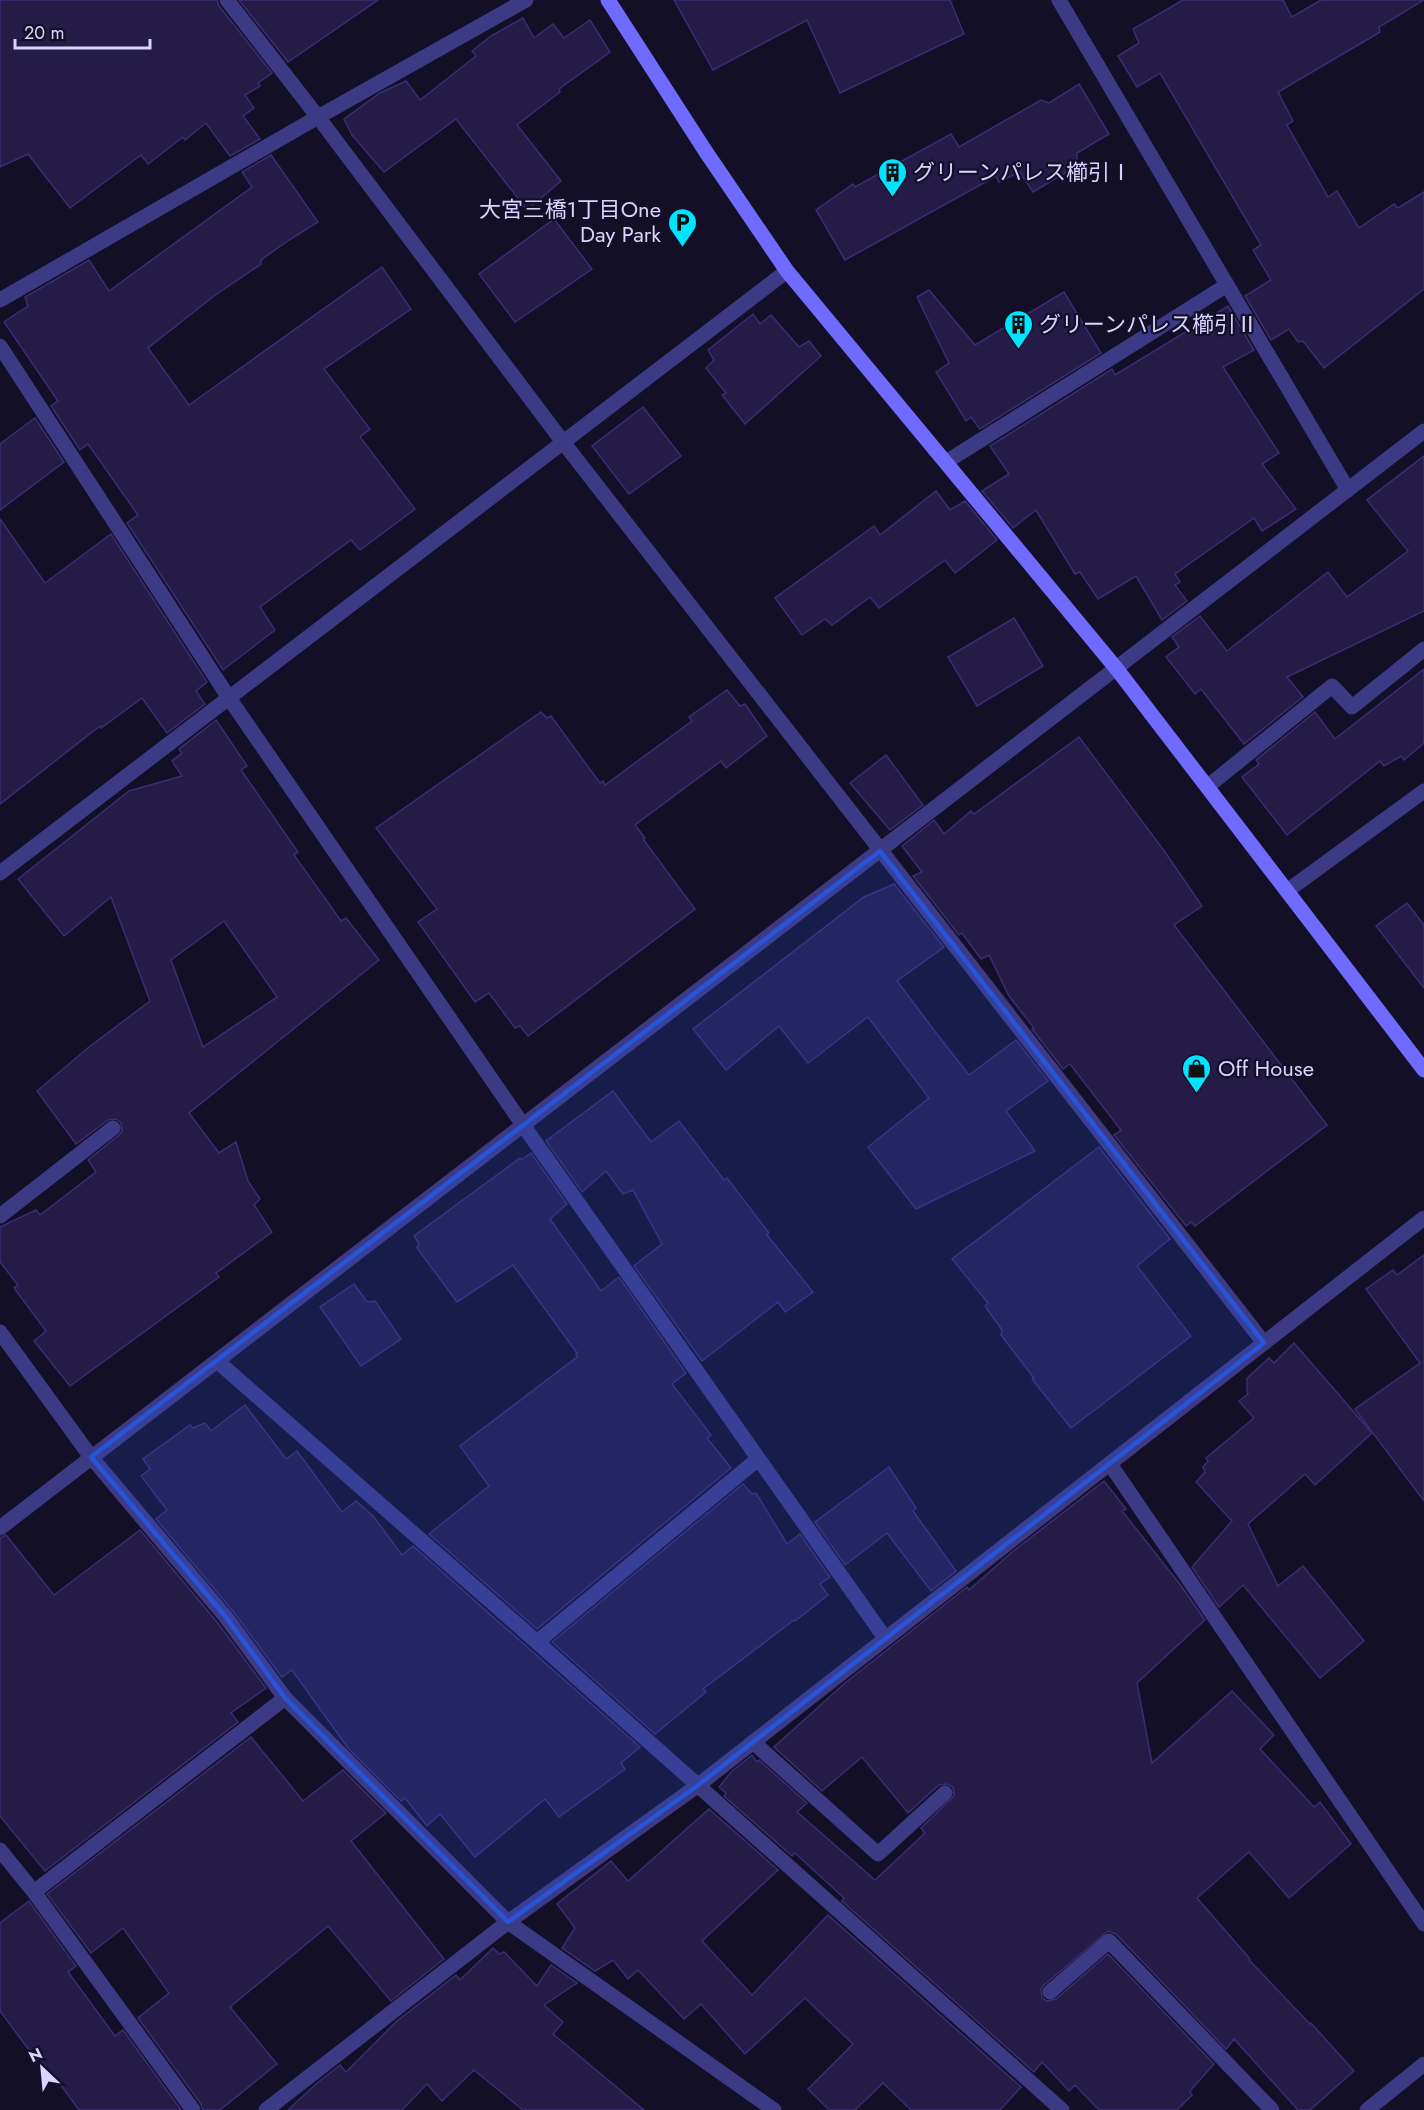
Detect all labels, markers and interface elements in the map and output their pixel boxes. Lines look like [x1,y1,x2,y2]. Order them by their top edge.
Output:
scale bar [15,12,150,50]
text: 20 m [24,20,64,46]
building icon: グリーンパレス櫛引Ⅰ [876,156,908,198]
place label: グリーンパレス櫛引Ⅰ [913,156,1132,188]
place label: 大宮三橋1丁目One Day Park [479,193,661,250]
parking icon: 大宮三橋1丁目One Day Park [666,206,698,248]
building icon: グリーンパレス櫛引Ⅱ [1002,308,1034,350]
place label: グリーンパレス櫛引Ⅱ [1039,308,1258,340]
shop icon: Off House [1181,1052,1213,1094]
place label: Off House [1218,1052,1314,1084]
north arrow [12,2038,72,2098]
text: N [25,2042,46,2068]

